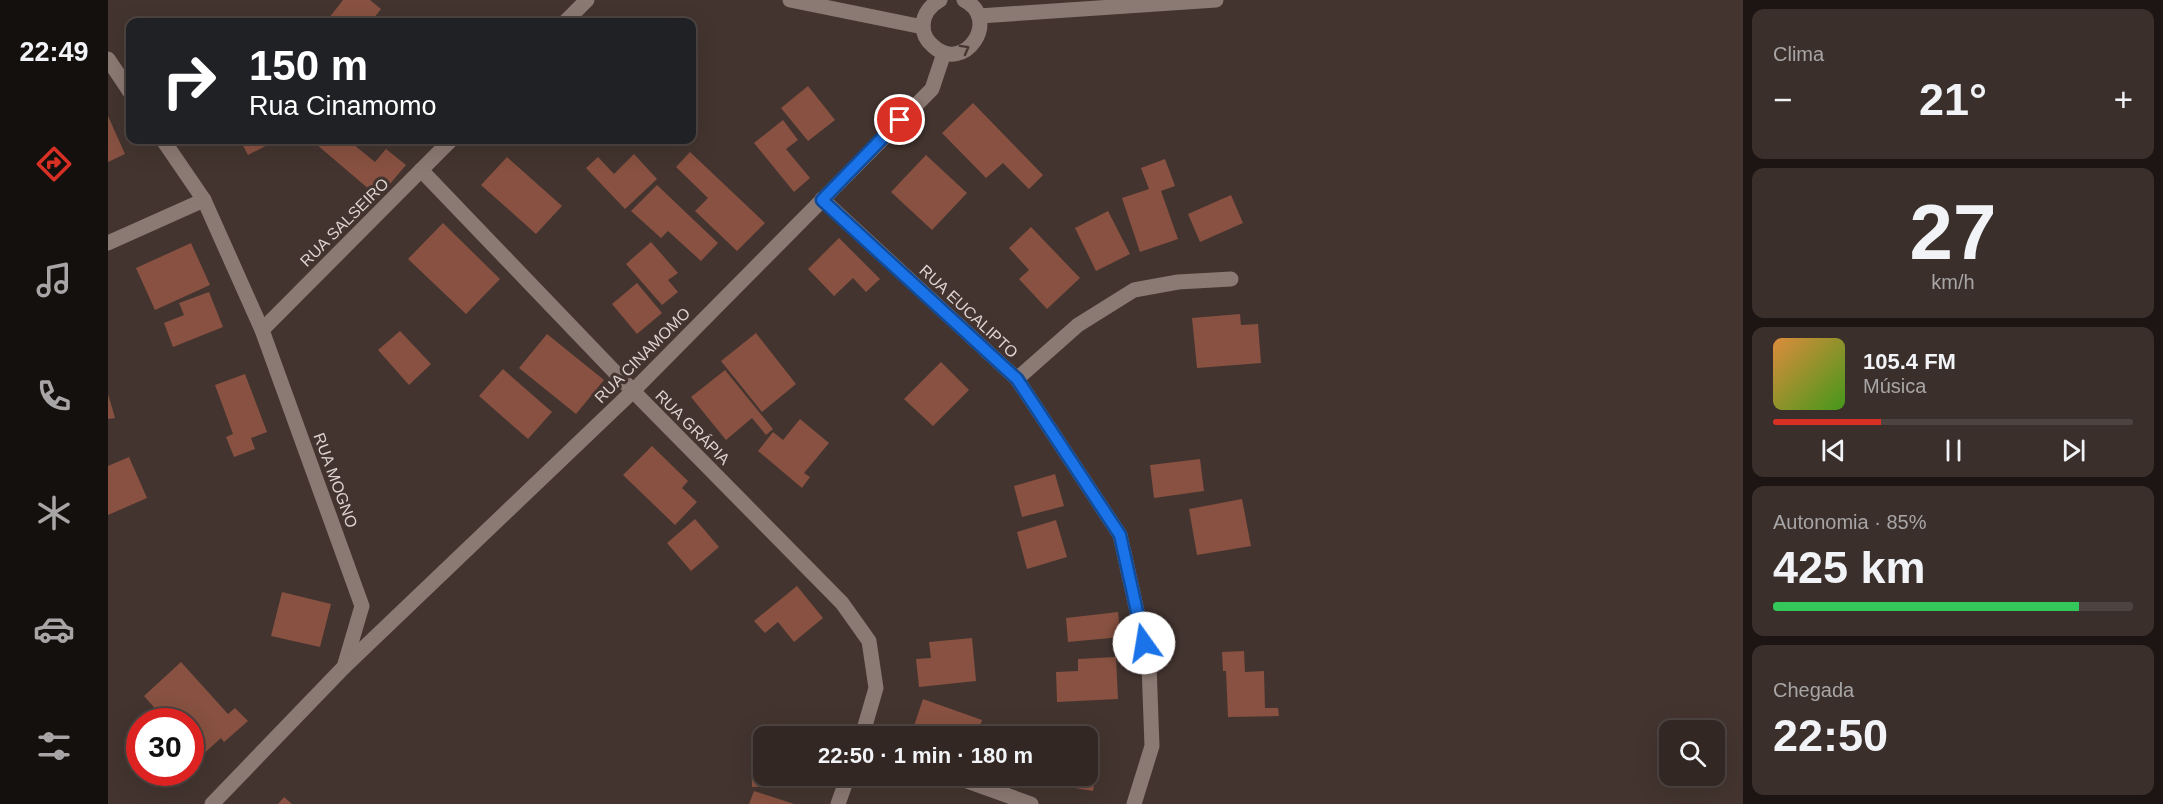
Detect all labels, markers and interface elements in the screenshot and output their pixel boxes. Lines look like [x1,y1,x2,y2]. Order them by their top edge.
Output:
text: 22:49 [19,37,89,67]
icon: right [150,42,228,120]
text: 150 m [249,42,368,89]
text: Clima [1773,43,1824,65]
one-way arrow [959,45,969,56]
text: 21° [1919,74,1987,125]
text: − [1773,81,1792,118]
text: + [2114,81,2133,118]
text: Rua Cinamomo [249,91,437,121]
pin [874,94,925,145]
icon: arrive [883,103,916,136]
icon: directions [33,143,75,185]
street label: RUA SALSEIRO [297,175,392,270]
text: 27 [1910,188,1996,276]
icon: music [33,259,75,301]
street label: RUA EUCALIPTO [916,262,1021,361]
text: km/h [1931,271,1975,293]
street label: RUA CINAMOMO [591,304,693,406]
text: 105.4 FM [1863,349,1956,374]
icon: phone [33,375,75,417]
text: Música [1863,375,1926,397]
street label: RUA GRÁPIA [652,386,734,468]
street label: RUA MOGNO [311,430,361,530]
icon: previous [1817,434,1850,467]
icon: pause [1937,434,1970,467]
icon: next [2057,434,2090,467]
icon: climate [33,492,75,534]
text: Autonomia · 85% [1773,511,1926,533]
text: 425 km [1773,542,1926,593]
icon: car [33,608,75,650]
position arrow [1112,611,1176,675]
text: Chegada [1773,679,1854,701]
speed limit sign: 30 [126,708,204,786]
text: 22:50 [1773,710,1888,761]
map controls [1659,720,1725,786]
button: search [1659,720,1725,786]
icon: filters [33,725,75,767]
text: 22:50 · 1 min · 180 m [818,743,1033,768]

